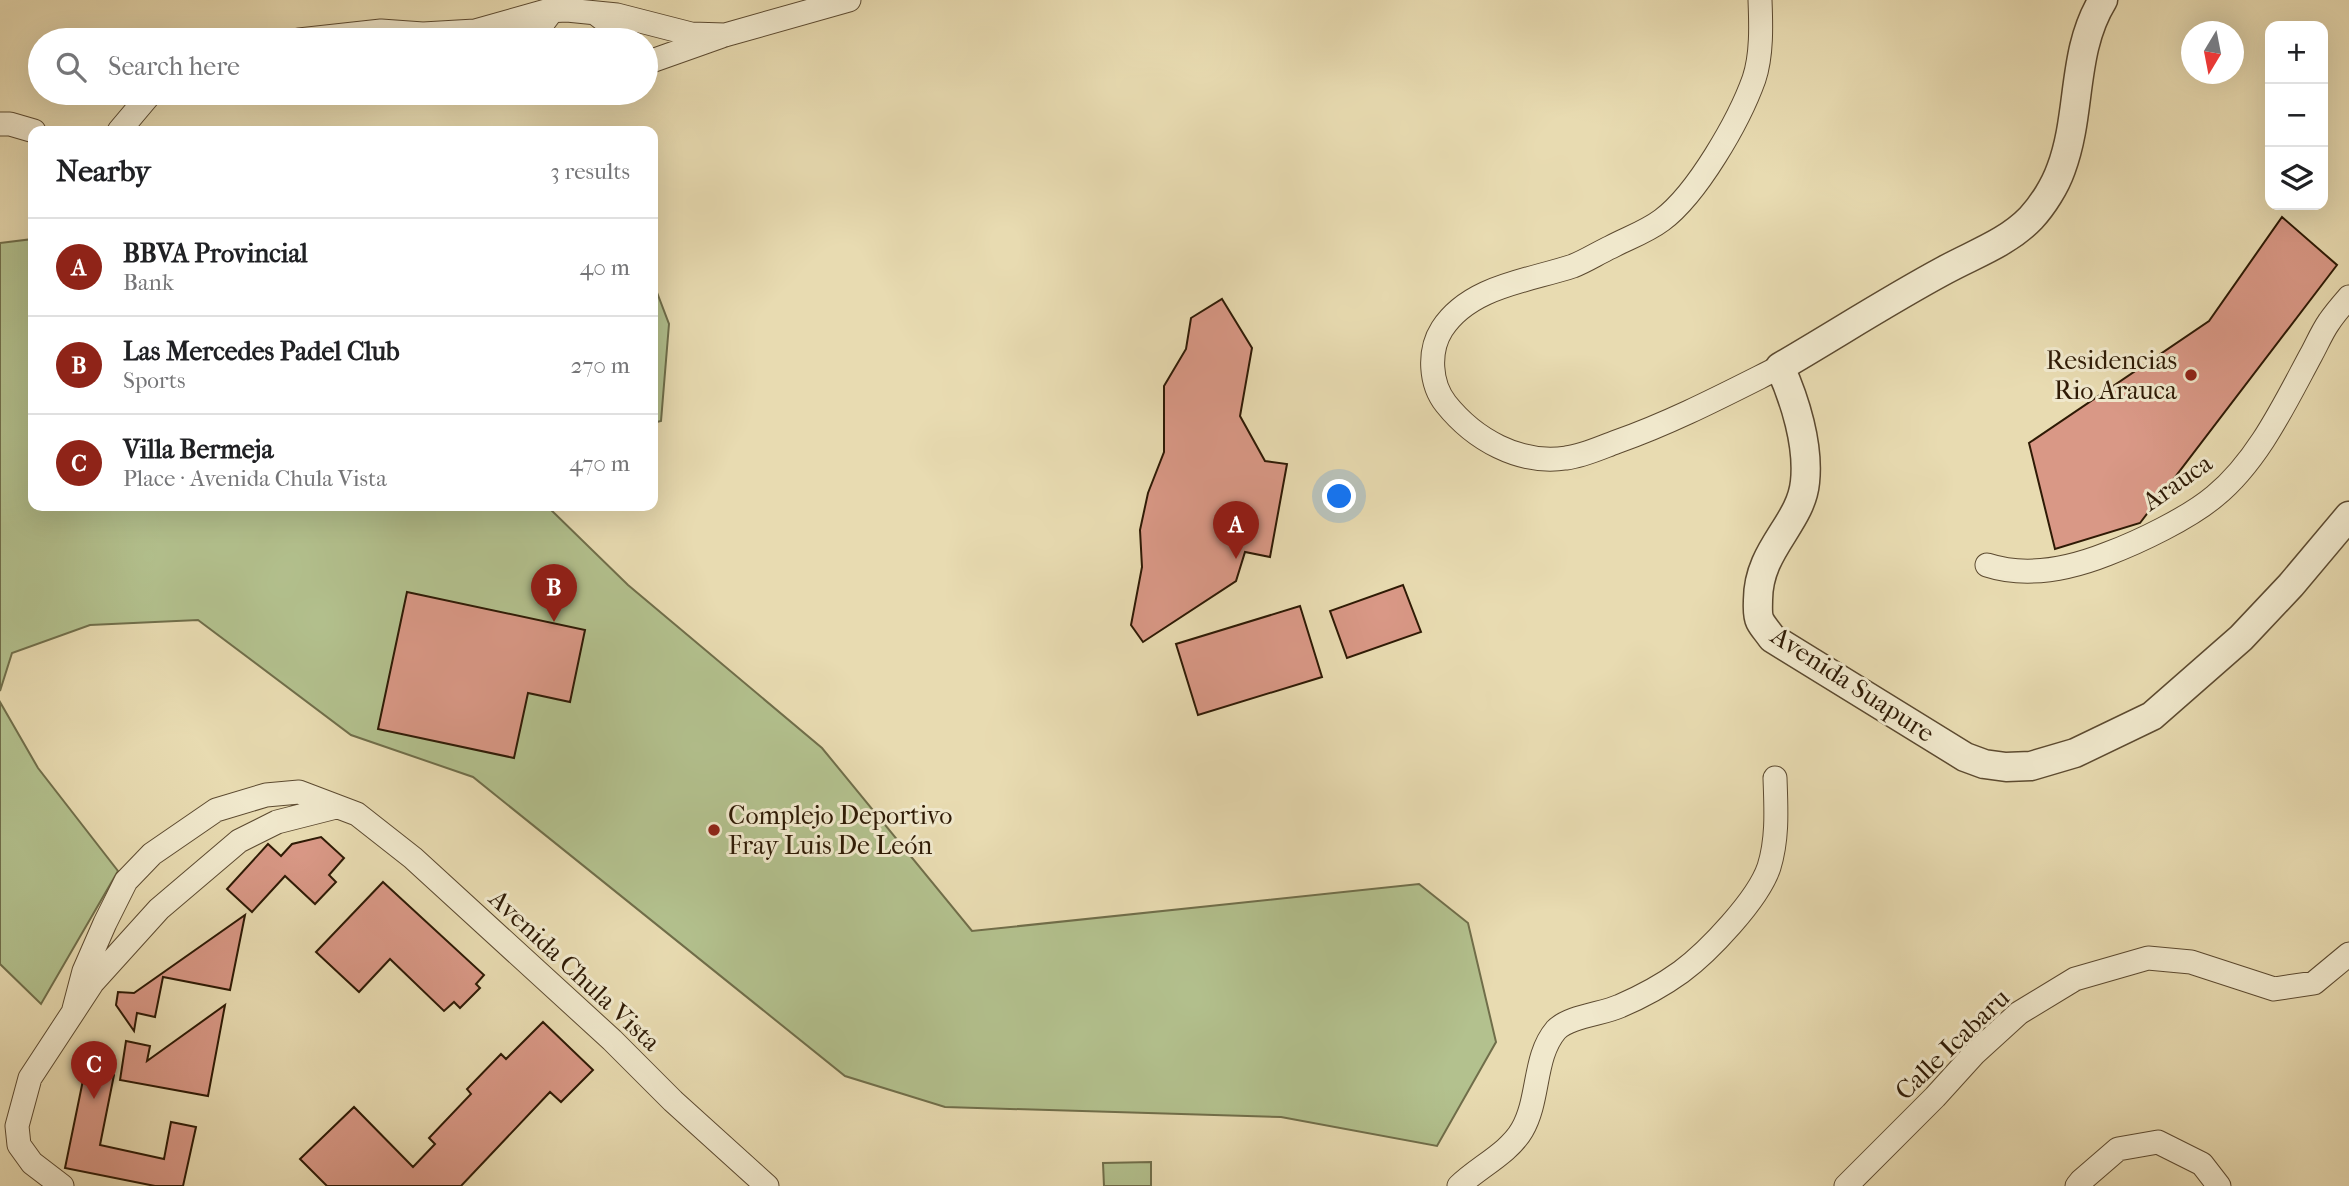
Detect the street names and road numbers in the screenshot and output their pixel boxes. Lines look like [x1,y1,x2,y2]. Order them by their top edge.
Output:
street label: Arauca [2136,447,2219,518]
street label: Avenida Suapure [1764,620,1940,749]
street label: Avenida Chula Vista [482,882,667,1058]
street label: Calle Icabaru [1889,982,2016,1107]

